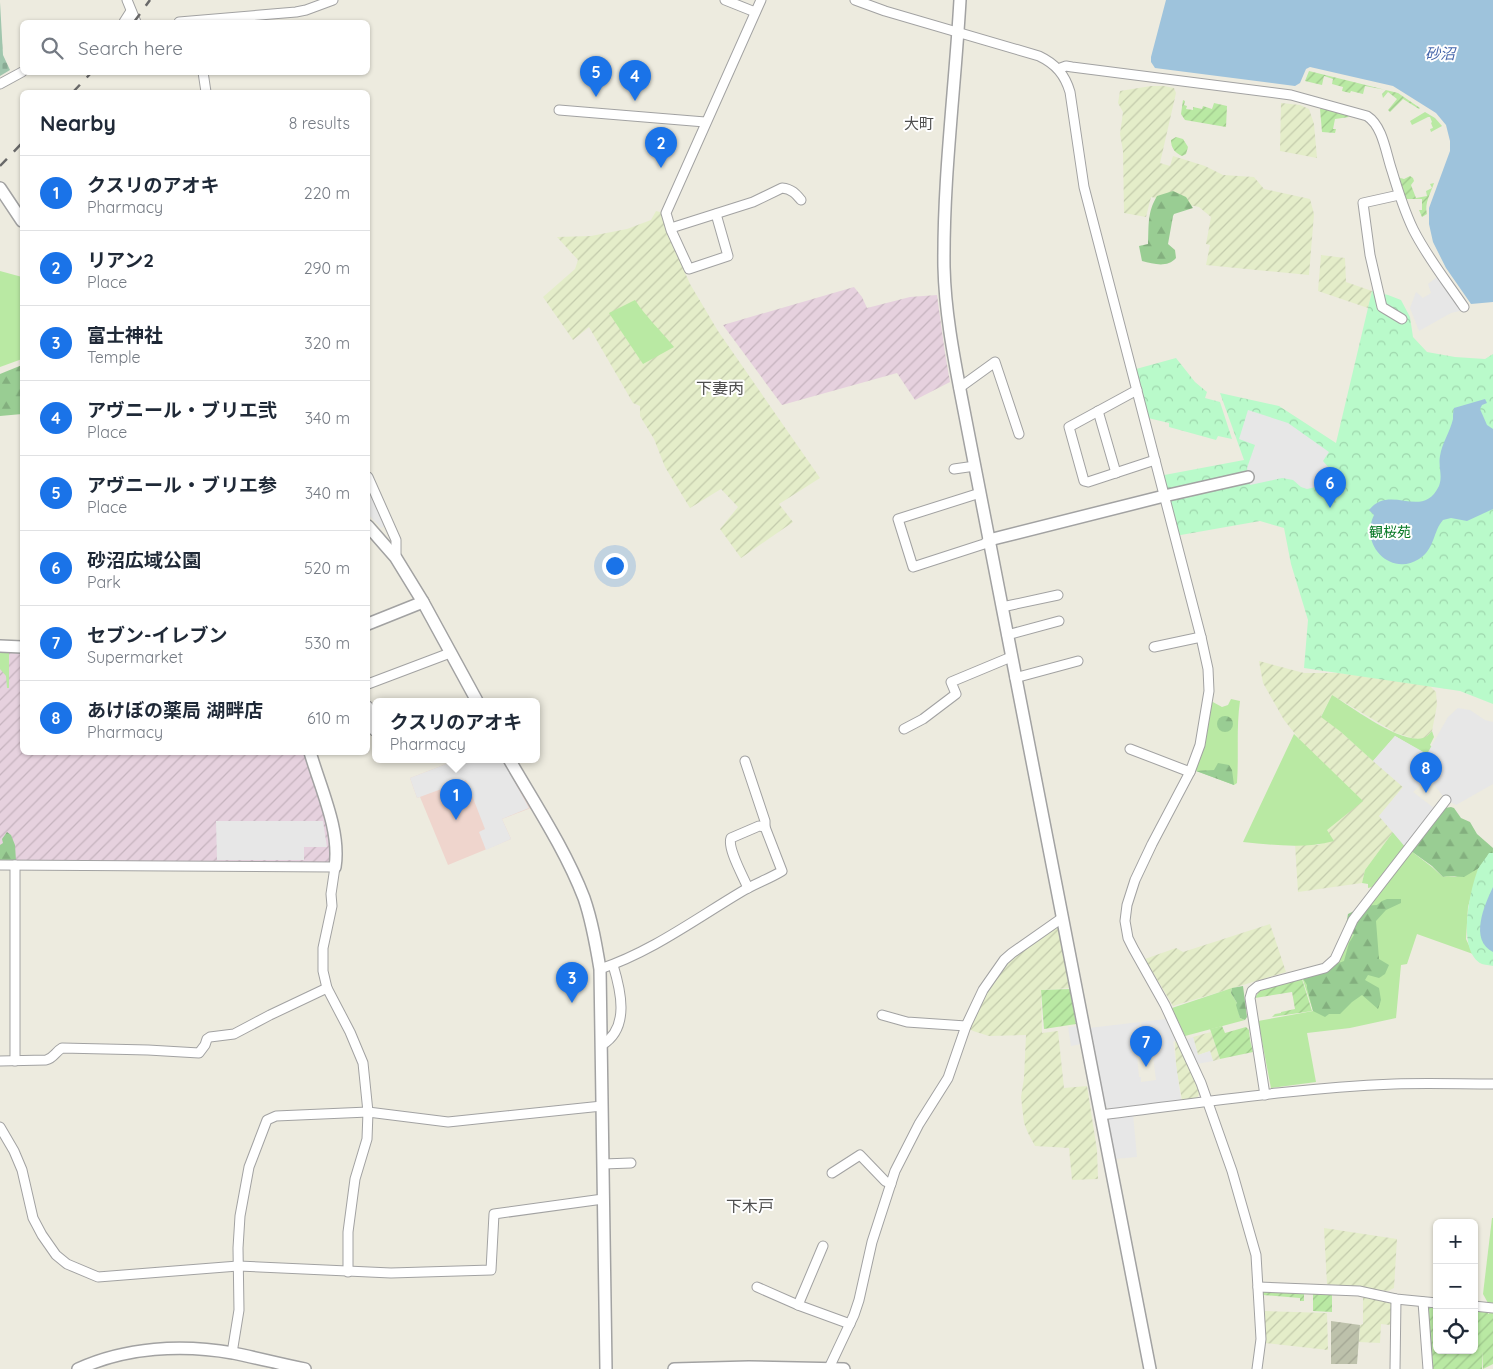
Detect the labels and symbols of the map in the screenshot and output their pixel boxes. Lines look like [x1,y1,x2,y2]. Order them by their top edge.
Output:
water label: 砂沼 [1425,44,1457,63]
pin: 5 [580,56,612,97]
pin: 4 [619,60,651,101]
district label: 大町 [904,114,934,133]
pin: 2 [645,127,677,168]
district label: 下妻丙 [696,378,744,398]
pin: 6 [1314,467,1346,508]
park label: 観桜苑 [1369,523,1411,541]
your location [602,553,628,579]
pin: 8 [1410,752,1442,793]
pin: 1 [440,779,472,820]
pin: 3 [556,962,588,1003]
pin: 7 [1130,1026,1162,1067]
district label: 下木戸 [726,1196,774,1216]

